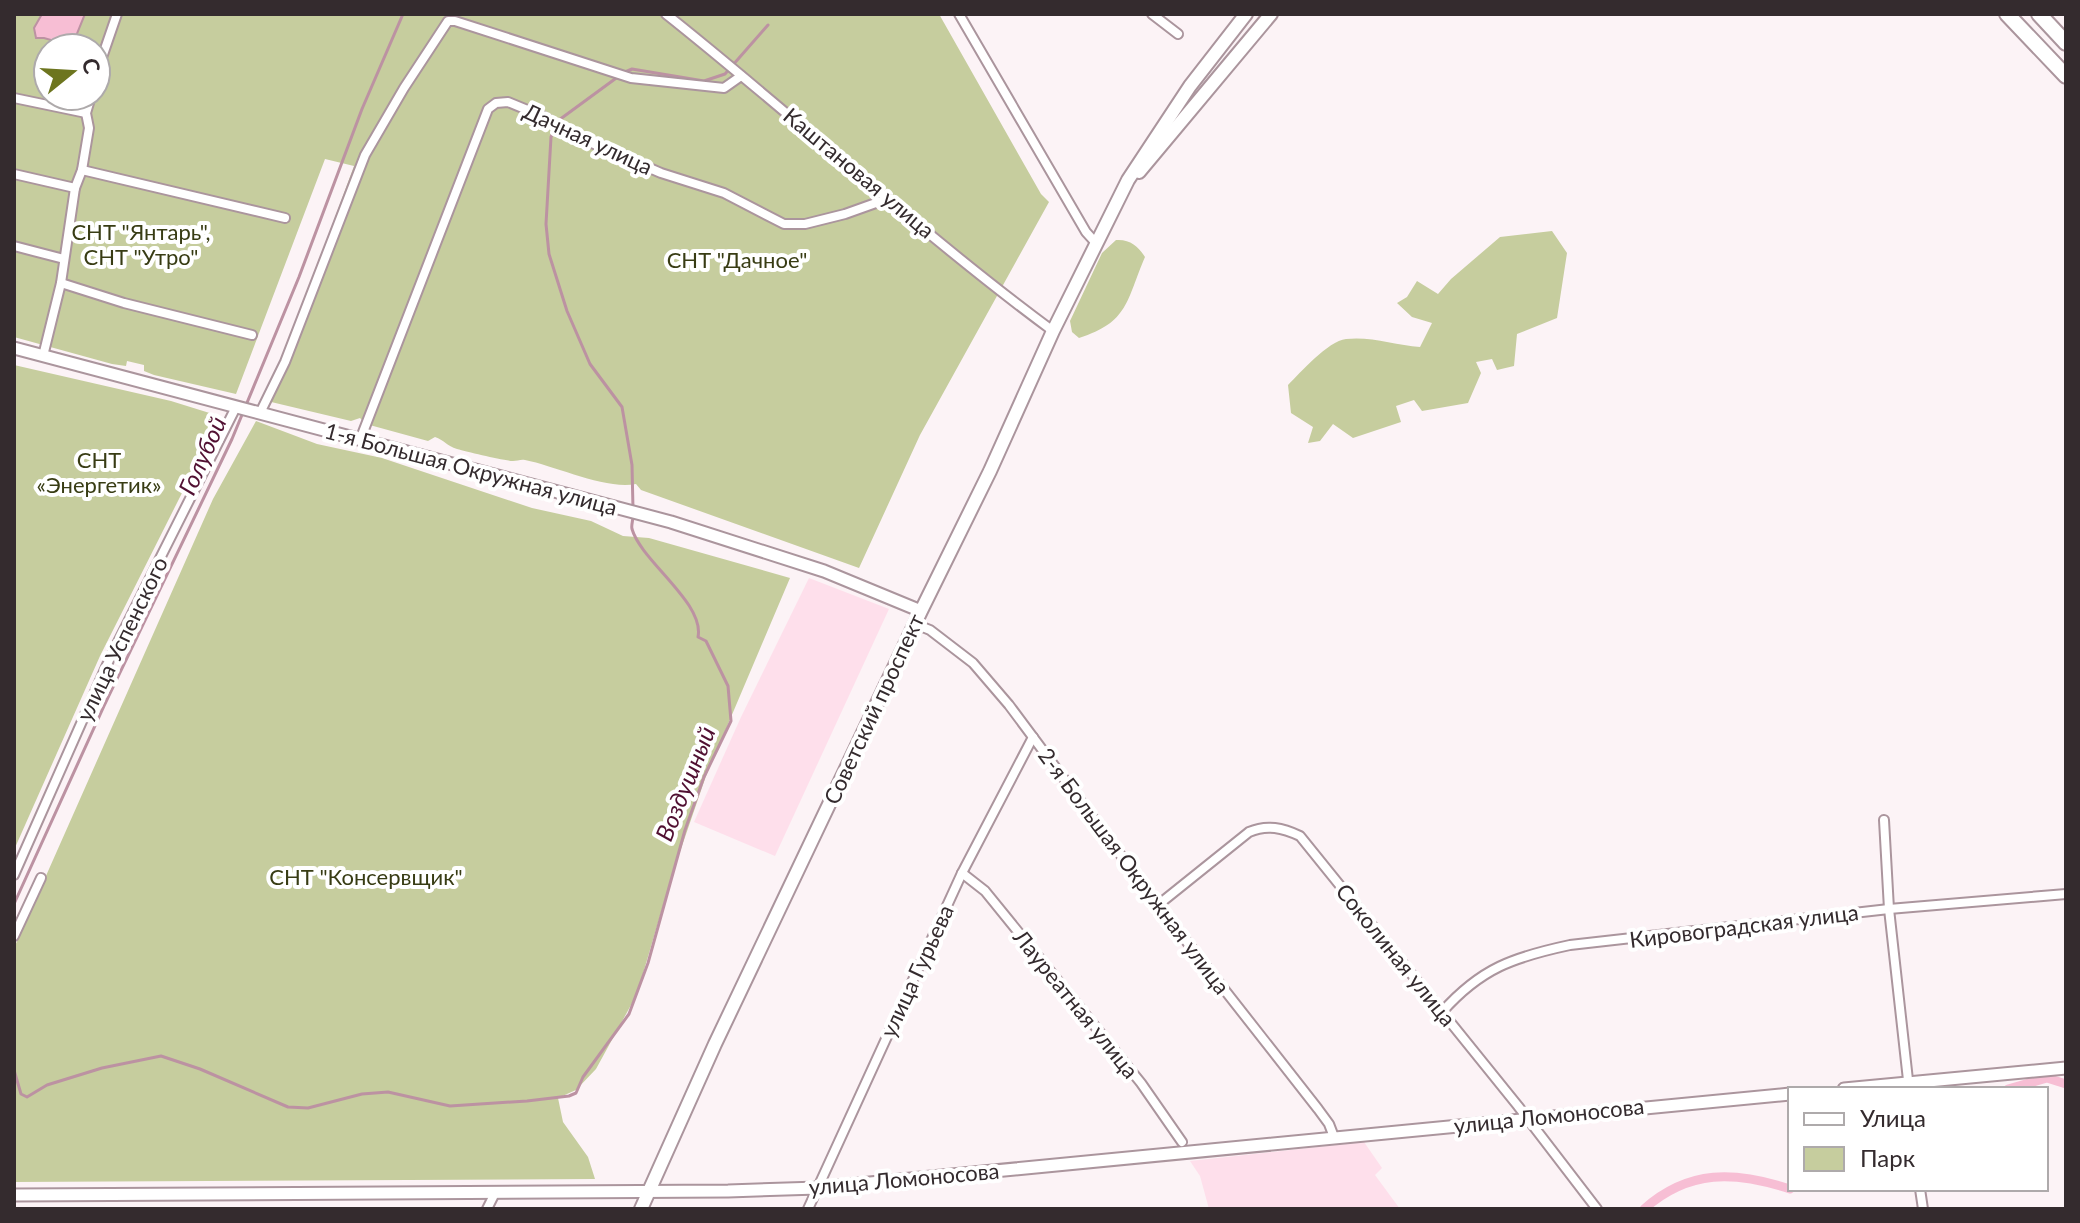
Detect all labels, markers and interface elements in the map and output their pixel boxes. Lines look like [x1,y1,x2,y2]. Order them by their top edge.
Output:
north arrow [32,32,112,112]
text: С [76,55,107,77]
street label: Дачная улица [519,97,657,180]
street label: Каштановая улица [778,102,940,244]
park label: СНТ "Янтарь", СНТ "Утро" [71,218,211,270]
park label: СНТ "Дачное" [667,246,807,273]
water label: Голубой [172,412,232,499]
street label: 1-я Большая Окружная улица [322,416,620,521]
park label: СНТ «Энергетик» [36,446,162,498]
street label: улица Успенского [70,552,173,725]
street label: Советский проспект [818,609,930,808]
water label: Воздушный [649,722,721,845]
street label: 2-я Большая Окружная улица [1033,742,1236,999]
park label: СНТ "Консервщик" [269,863,463,890]
street label: Соколиная улица [1331,878,1462,1031]
street label: Кировоградская улица [1628,898,1860,953]
street label: улица Гурьева [874,900,959,1041]
street label: Лауреатная улица [1008,923,1145,1083]
legend [1788,1087,2048,1191]
street label: улица Ломоносова [1452,1092,1645,1139]
text: Улица [1860,1103,1926,1132]
text: Парк [1860,1143,1916,1172]
street label: улица Ломоносова [807,1157,1000,1200]

